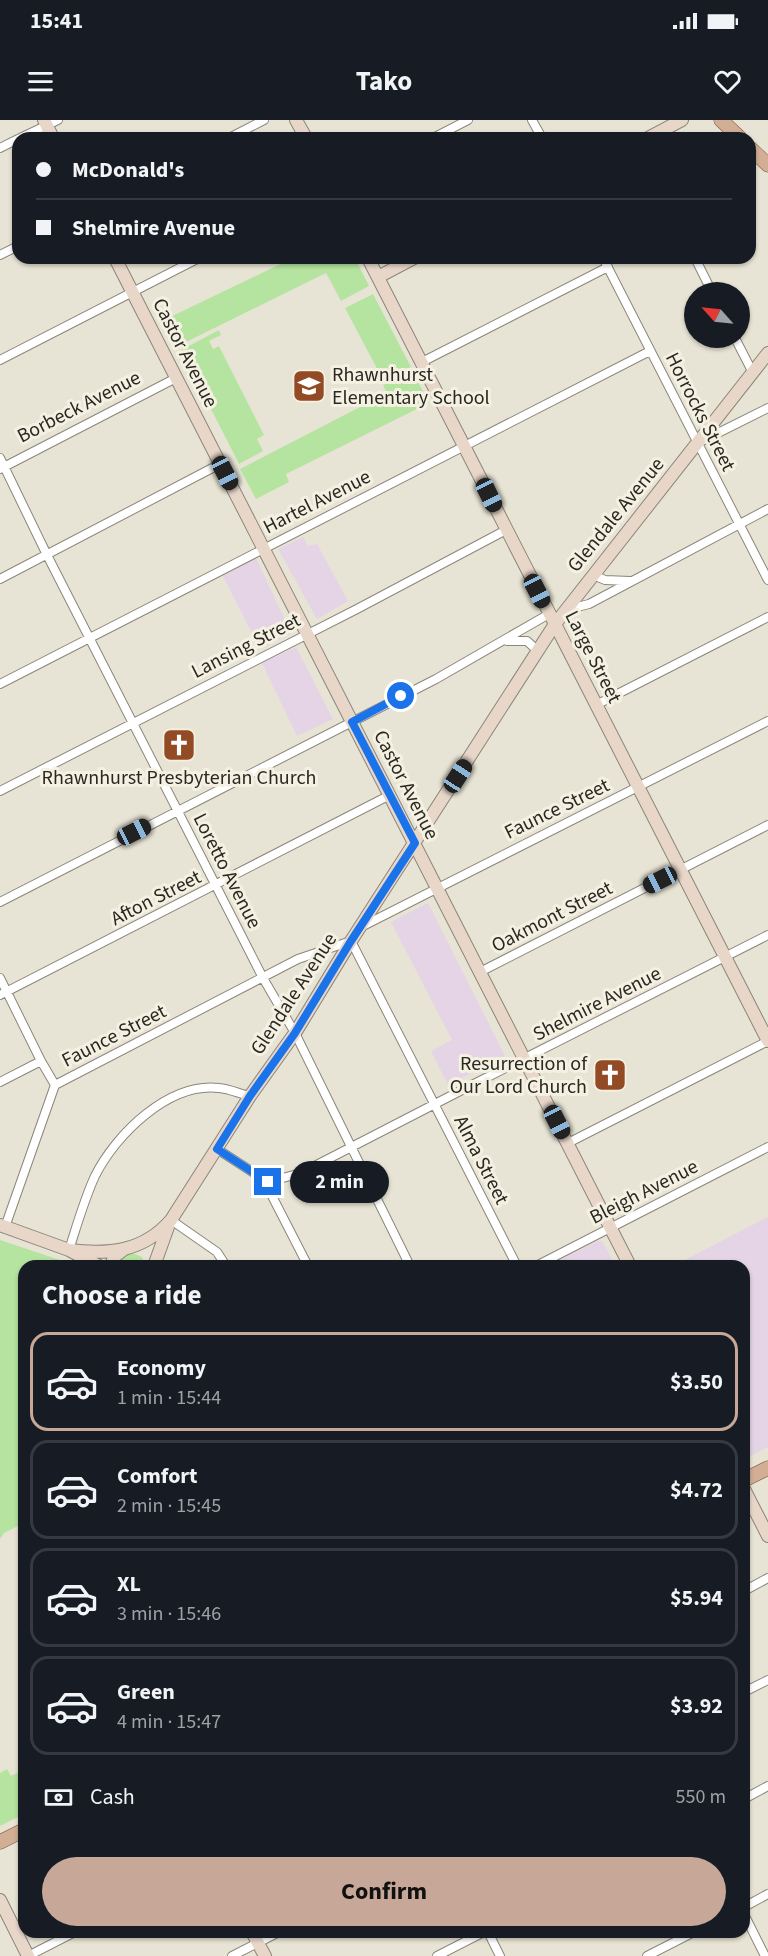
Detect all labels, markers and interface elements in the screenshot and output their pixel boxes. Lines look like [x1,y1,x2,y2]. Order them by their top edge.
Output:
text: 15:41 [30,5,83,37]
text: Tako [356,62,412,101]
icon: menu [24,65,57,98]
icon: heart [711,65,744,98]
text: McDonald's [72,154,184,186]
text: Shelmire Avenue [72,212,235,244]
north arrow [684,282,750,348]
map controls [684,282,750,348]
street label: Castor Avenue [145,293,225,413]
street label: Horrocks Street [658,348,742,476]
place label: Rhawnhurst Elementary School [332,361,490,412]
street label: Borbeck Avenue [12,364,146,450]
school or university icon: Rhawnhurst Elementary School [291,368,327,404]
street label: Glendale Avenue [561,452,671,578]
car [209,453,241,493]
street label: Hartel Avenue [258,463,376,541]
car [473,475,505,515]
car [521,571,553,611]
street label: Lansing Street [187,606,306,686]
street label: Large Street [558,606,628,708]
route start [387,682,414,709]
street label: Castor Avenue [366,725,446,845]
church icon: Rhawnhurst Presbyterian Church [161,727,197,763]
car [441,756,475,796]
place label: Rhawnhurst Presbyterian Church [42,764,316,792]
street label: Faunce Street [500,771,615,847]
street label: Loretto Avenue [186,808,268,934]
car [114,816,154,848]
street label: Afton Street [106,863,206,933]
car [640,864,680,896]
street label: Oakmont Street [487,874,618,960]
street label: Glendale Avenue [244,928,344,1060]
street label: Shelmire Avenue [528,960,666,1048]
street label: Faunce Street [57,998,171,1074]
place label: Resurrection of Our Lord Church [450,1050,588,1101]
church icon: Resurrection of Our Lord Church [592,1057,628,1093]
car [541,1102,573,1142]
street label: Alma Street [447,1111,516,1210]
street label: Bleigh Avenue [585,1153,703,1231]
callout: 2 min [289,1161,388,1203]
route end [254,1168,281,1195]
text: 2 min [315,1168,364,1196]
text: Choose a ride [42,1276,202,1315]
text: Economy [117,1352,206,1384]
icon: car [45,1355,99,1409]
text: $3.50 [670,1366,723,1398]
text: 1 min · 15:44 [117,1384,221,1412]
text: Comfort [117,1460,198,1492]
icon: car [45,1463,99,1517]
text: $4.72 [670,1474,723,1506]
text: 2 min · 15:45 [117,1492,221,1520]
text: XL [117,1568,141,1600]
icon: car [45,1571,99,1625]
text: $5.94 [670,1582,723,1614]
text: 3 min · 15:46 [117,1600,221,1628]
text: Green [117,1676,175,1708]
icon: car [45,1679,99,1733]
text: $3.92 [670,1690,723,1722]
text: 4 min · 15:47 [117,1708,221,1736]
icon: cash [42,1781,75,1814]
text: Cash [90,1781,135,1813]
text: 550 m [676,1783,726,1811]
button: Confirm [42,1857,726,1926]

